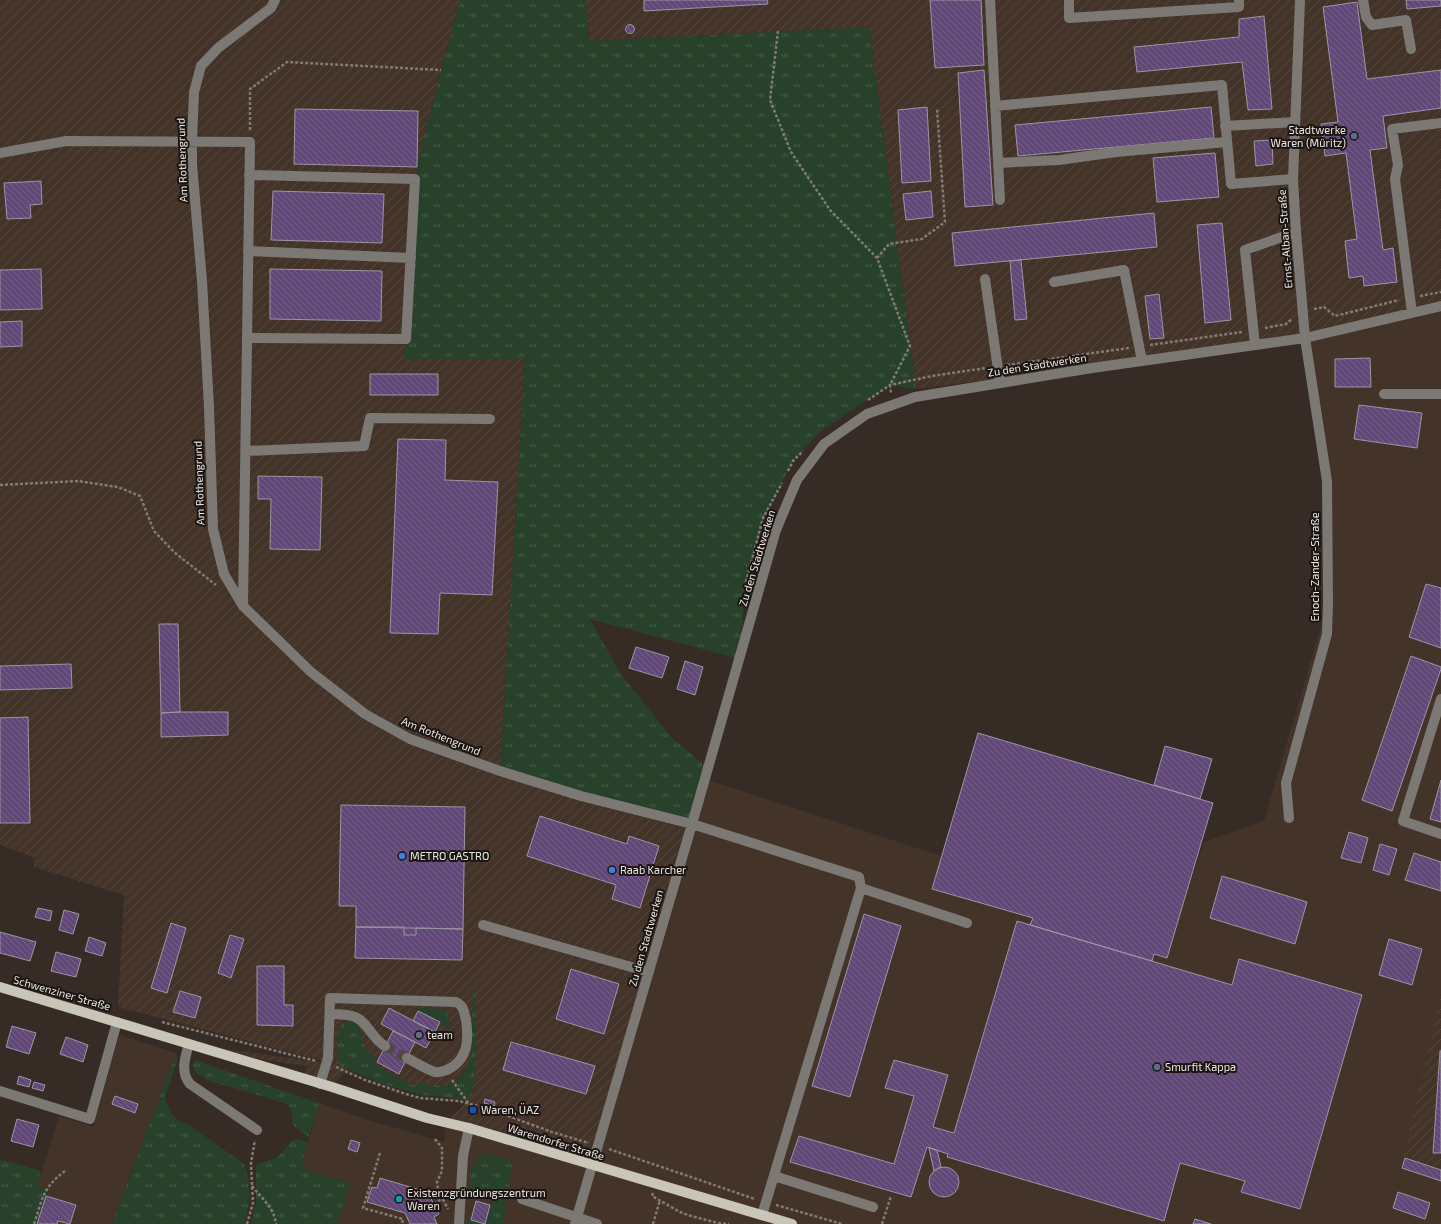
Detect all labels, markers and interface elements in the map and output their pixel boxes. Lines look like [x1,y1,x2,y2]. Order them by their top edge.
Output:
street label: Am Rothengrund [174,118,189,202]
place label: Stadtwerke Waren (Müritz) [1271,123,1346,149]
marker: Stadtwerke Waren (Müritz) [1349,131,1359,141]
street label: Ernst-Alban-Straße [1275,189,1294,289]
street label: Zu den Stadtwerken [987,350,1087,379]
street label: Am Rothengrund [191,441,206,525]
street label: Zu den Stadtwerken [736,508,777,608]
street label: Enoch-Zander-Straße [1308,512,1321,622]
street label: Am Rothengrund [400,714,483,757]
place label: METRO GASTRO [410,849,489,862]
marker: METRO GASTRO [397,851,407,861]
place label: Raab Karcher [620,863,687,876]
marker: Raab Karcher [607,865,617,875]
street label: Zu den Stadtwerken [626,888,666,988]
street label: Schwenziner Straße [12,972,112,1013]
place label: team [427,1028,453,1041]
marker: team [414,1030,424,1040]
place label: Smurfit Kappa [1165,1060,1236,1073]
marker: Smurfit Kappa [1152,1062,1162,1072]
place label: Waren, ÜAZ [481,1102,539,1116]
marker: Waren, ÜAZ [468,1105,478,1115]
street label: Warendorfer Straße [506,1121,606,1162]
place label: Existenzgründungszentrum Waren [407,1186,546,1212]
marker: Existenzgründungszentrum Waren [394,1194,404,1204]

